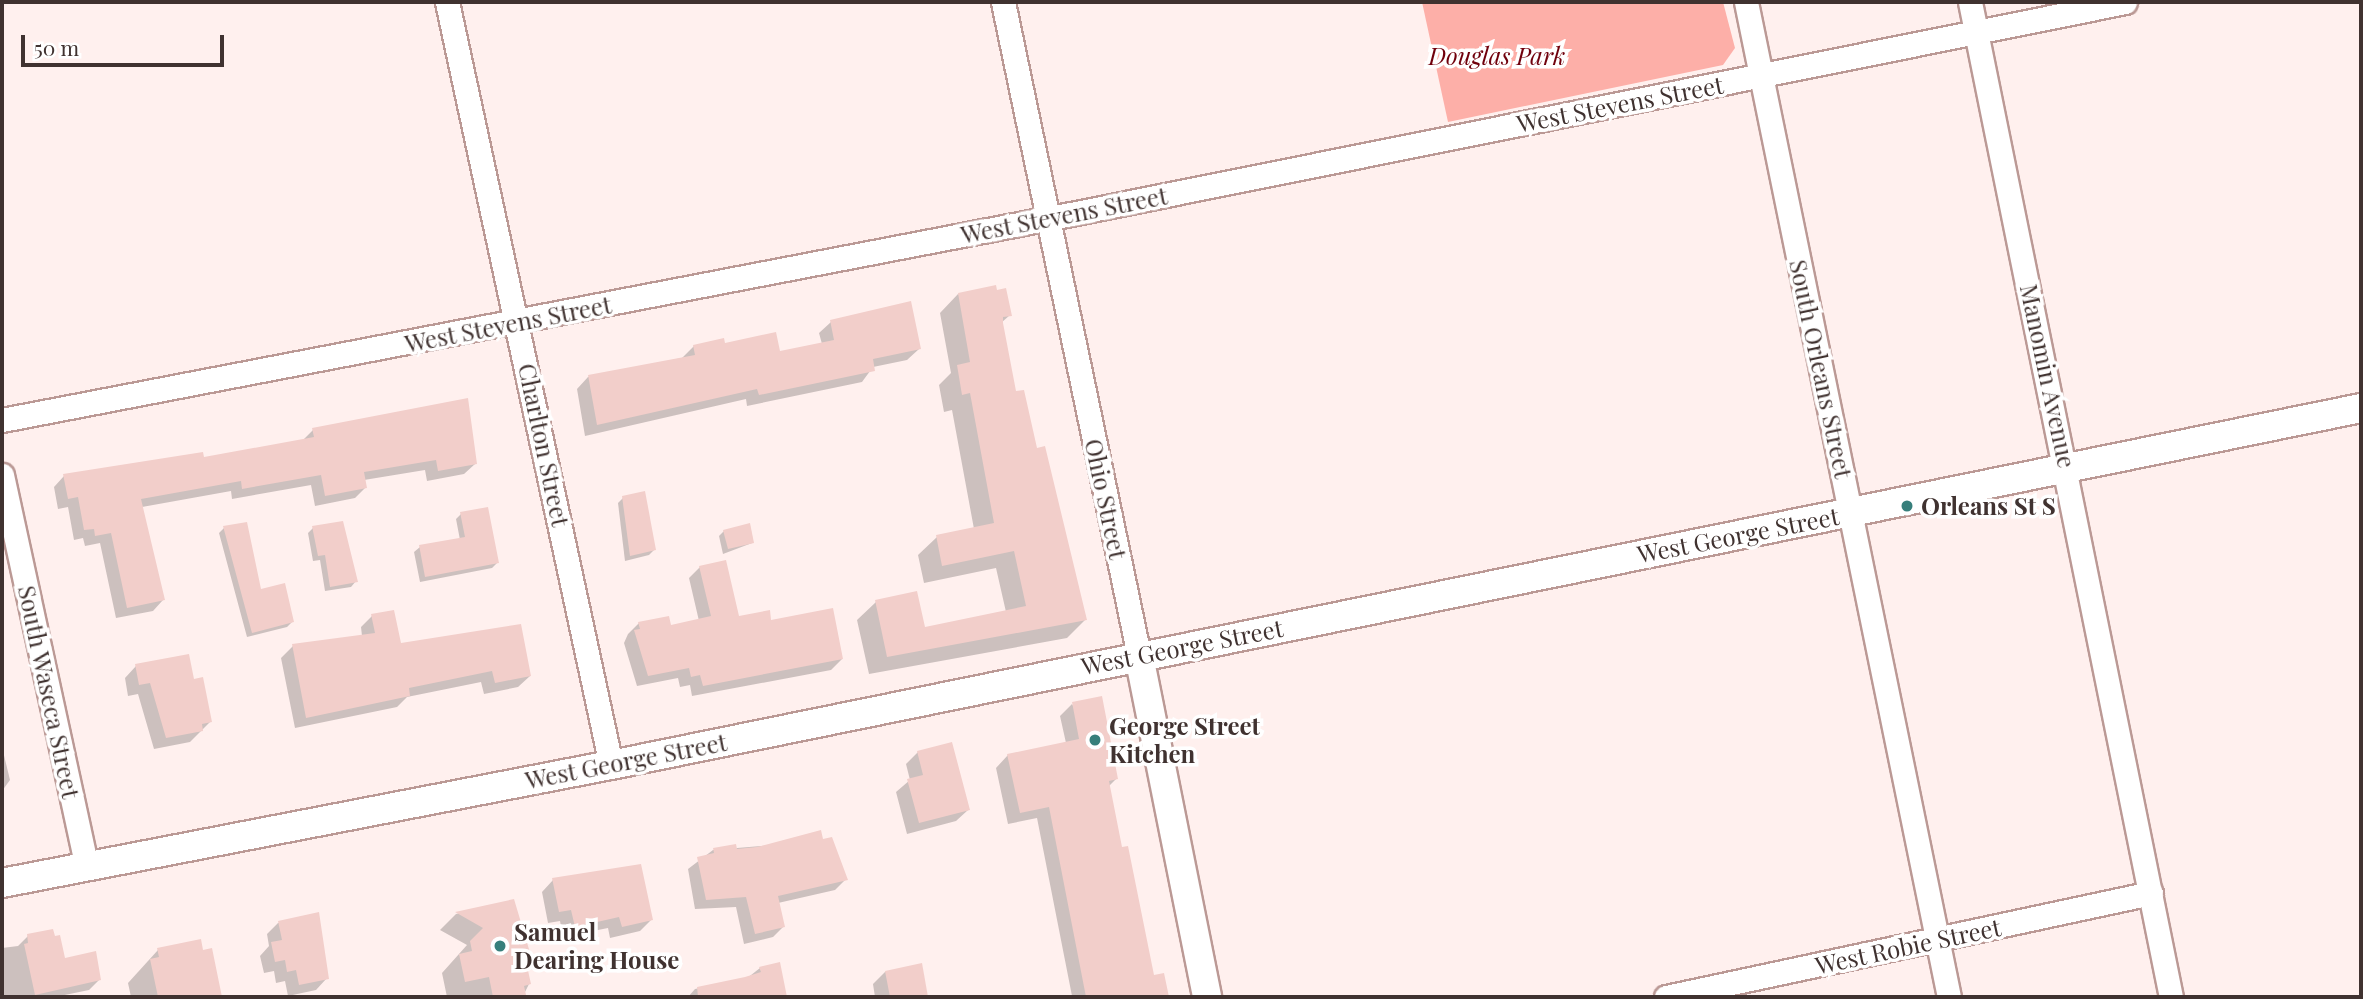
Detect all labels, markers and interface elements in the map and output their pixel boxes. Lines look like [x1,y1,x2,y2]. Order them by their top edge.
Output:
scale bar [24,21,228,65]
text: 50 m [34,33,79,61]
park label: Douglas Park [1429,42,1565,70]
street label: West Stevens Street [1514,70,1726,138]
street label: West Stevens Street [958,181,1170,249]
street label: South Orleans Street [1784,257,1858,481]
street label: Manomin Avenue [2014,281,2082,471]
street label: West Stevens Street [402,290,614,358]
street label: Charlton Street [513,361,575,529]
street label: Ohio Street [1079,436,1133,562]
place label: Orleans St S [1921,492,2056,520]
marker: Orleans St S [1899,498,1915,514]
street label: West George Street [1635,501,1841,569]
street label: South Waseca Street [12,582,86,802]
street label: West George Street [1079,613,1285,681]
place label: George Street Kitchen [1109,712,1260,768]
street label: West George Street [523,727,729,795]
marker: George Street Kitchen [1087,732,1103,748]
street label: West Robie Street [1812,912,2004,980]
place label: Samuel Dearing House [514,918,679,974]
marker: Samuel Dearing House [492,938,508,954]

